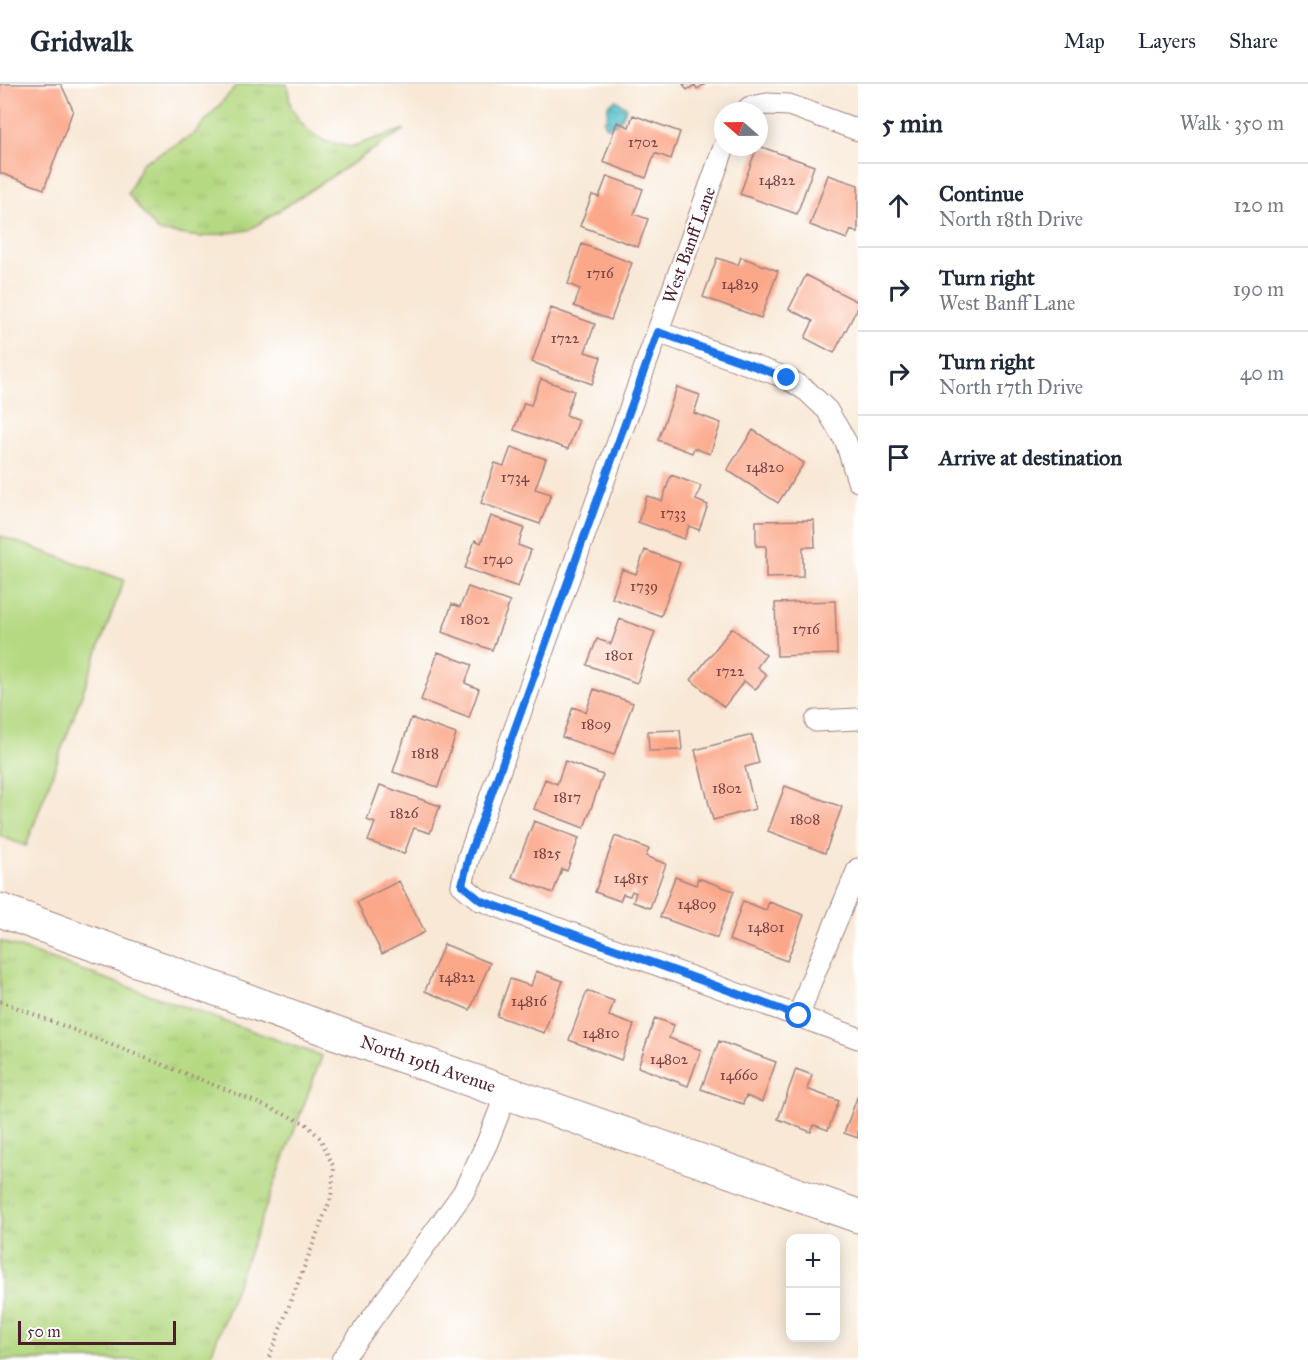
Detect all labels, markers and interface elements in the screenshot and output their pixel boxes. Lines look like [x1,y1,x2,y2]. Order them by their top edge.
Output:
text: Gridwalk [30,24,133,59]
text: Map [1064,28,1105,54]
text: Layers [1138,28,1196,54]
text: Share [1229,28,1278,54]
north arrow [714,102,768,156]
text: 5 min [882,107,943,139]
text: Walk · 350 m [1180,111,1284,135]
house number: 1702 [628,133,659,151]
house number: 14822 [758,171,796,189]
text: Continue [939,180,1024,207]
street label: West Banff Lane [658,184,720,306]
icon: ahead [882,189,915,222]
text: 120 m [1233,193,1284,217]
text: North 18th Drive [939,207,1083,231]
house number: 1716 [586,264,615,282]
text: Turn right [939,264,1035,291]
icon: right [882,273,915,306]
house number: 14829 [721,275,759,293]
text: 190 m [1233,277,1284,301]
text: West Banff Lane [939,291,1075,315]
house number: 1722 [551,329,580,347]
text: Turn right [939,348,1035,375]
icon: right [882,357,915,390]
text: 40 m [1240,361,1284,385]
route end [773,364,799,390]
text: North 17th Drive [939,375,1083,399]
icon: arrive [882,441,915,474]
text: Arrive at destination [939,444,1122,471]
house number: 14820 [746,458,784,476]
house number: 1734 [501,468,530,486]
house number: 1733 [660,504,686,522]
house number: 1740 [483,550,513,568]
house number: 1739 [630,577,658,595]
house number: 1802 [460,610,491,628]
house number: 1716 [792,620,821,638]
house number: 1801 [605,646,633,664]
house number: 1722 [716,662,745,680]
house number: 1809 [581,715,611,733]
house number: 1818 [411,744,439,762]
house number: 1802 [712,779,743,797]
house number: 1817 [553,788,581,806]
house number: 1826 [390,804,420,822]
house number: 1808 [790,810,820,828]
house number: 1825 [533,844,561,862]
house number: 14815 [613,869,649,887]
house number: 14809 [677,895,717,913]
house number: 14801 [748,918,784,936]
house number: 14822 [438,968,476,986]
house number: 14816 [511,992,548,1010]
route start [785,1002,811,1028]
house number: 14810 [583,1024,619,1042]
street label: North 19th Avenue [357,1030,499,1098]
house number: 14802 [650,1050,689,1068]
house number: 14660 [720,1066,758,1084]
map controls [786,1234,840,1342]
button: + [786,1234,840,1288]
button: − [786,1288,840,1342]
scale bar [18,1318,176,1346]
text: 50 m [27,1322,61,1341]

